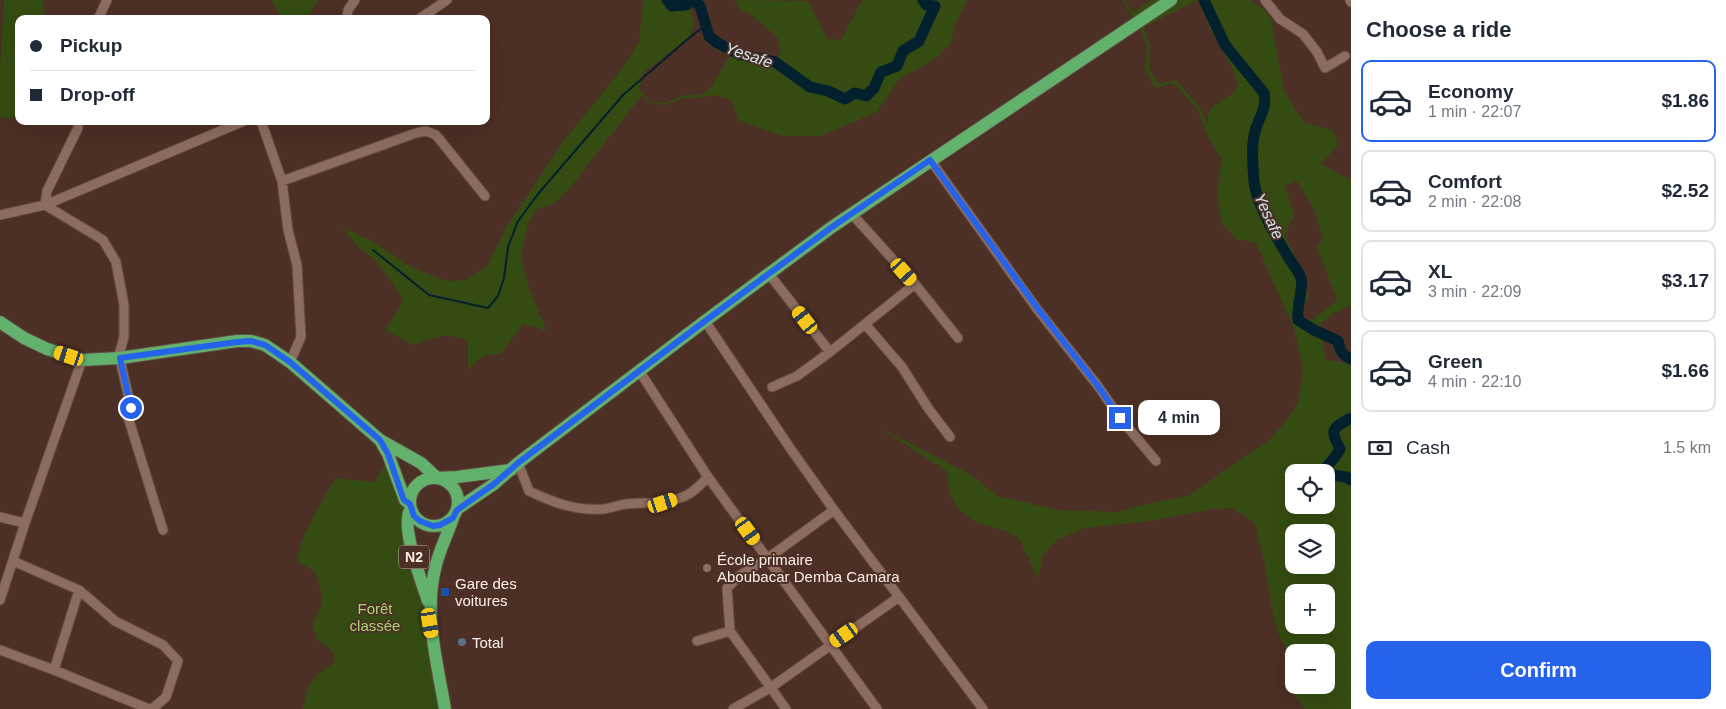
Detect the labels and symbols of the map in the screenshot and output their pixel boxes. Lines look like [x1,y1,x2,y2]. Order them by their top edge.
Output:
water label: Yesafe [723,39,775,71]
water label: Yesafe [1251,190,1287,242]
car [888,256,919,288]
car [789,304,820,336]
car [52,344,85,368]
route start [120,397,142,419]
callout: 4 min [1138,400,1220,436]
route end [1109,407,1131,429]
car [646,491,679,515]
car [733,514,762,548]
road number: N2 [399,546,429,568]
place label: École primaire Aboubacar Demba Camara [717,551,900,585]
marker: École primaire Aboubacar Demba Camara [701,562,713,574]
place label: Gare des voitures [455,575,517,609]
marker: Gare des voitures [439,586,451,598]
park label: Forêt classée [350,600,400,634]
car [420,607,439,639]
car [827,620,860,650]
place label: Total [472,634,504,651]
marker: Total [456,636,468,648]

